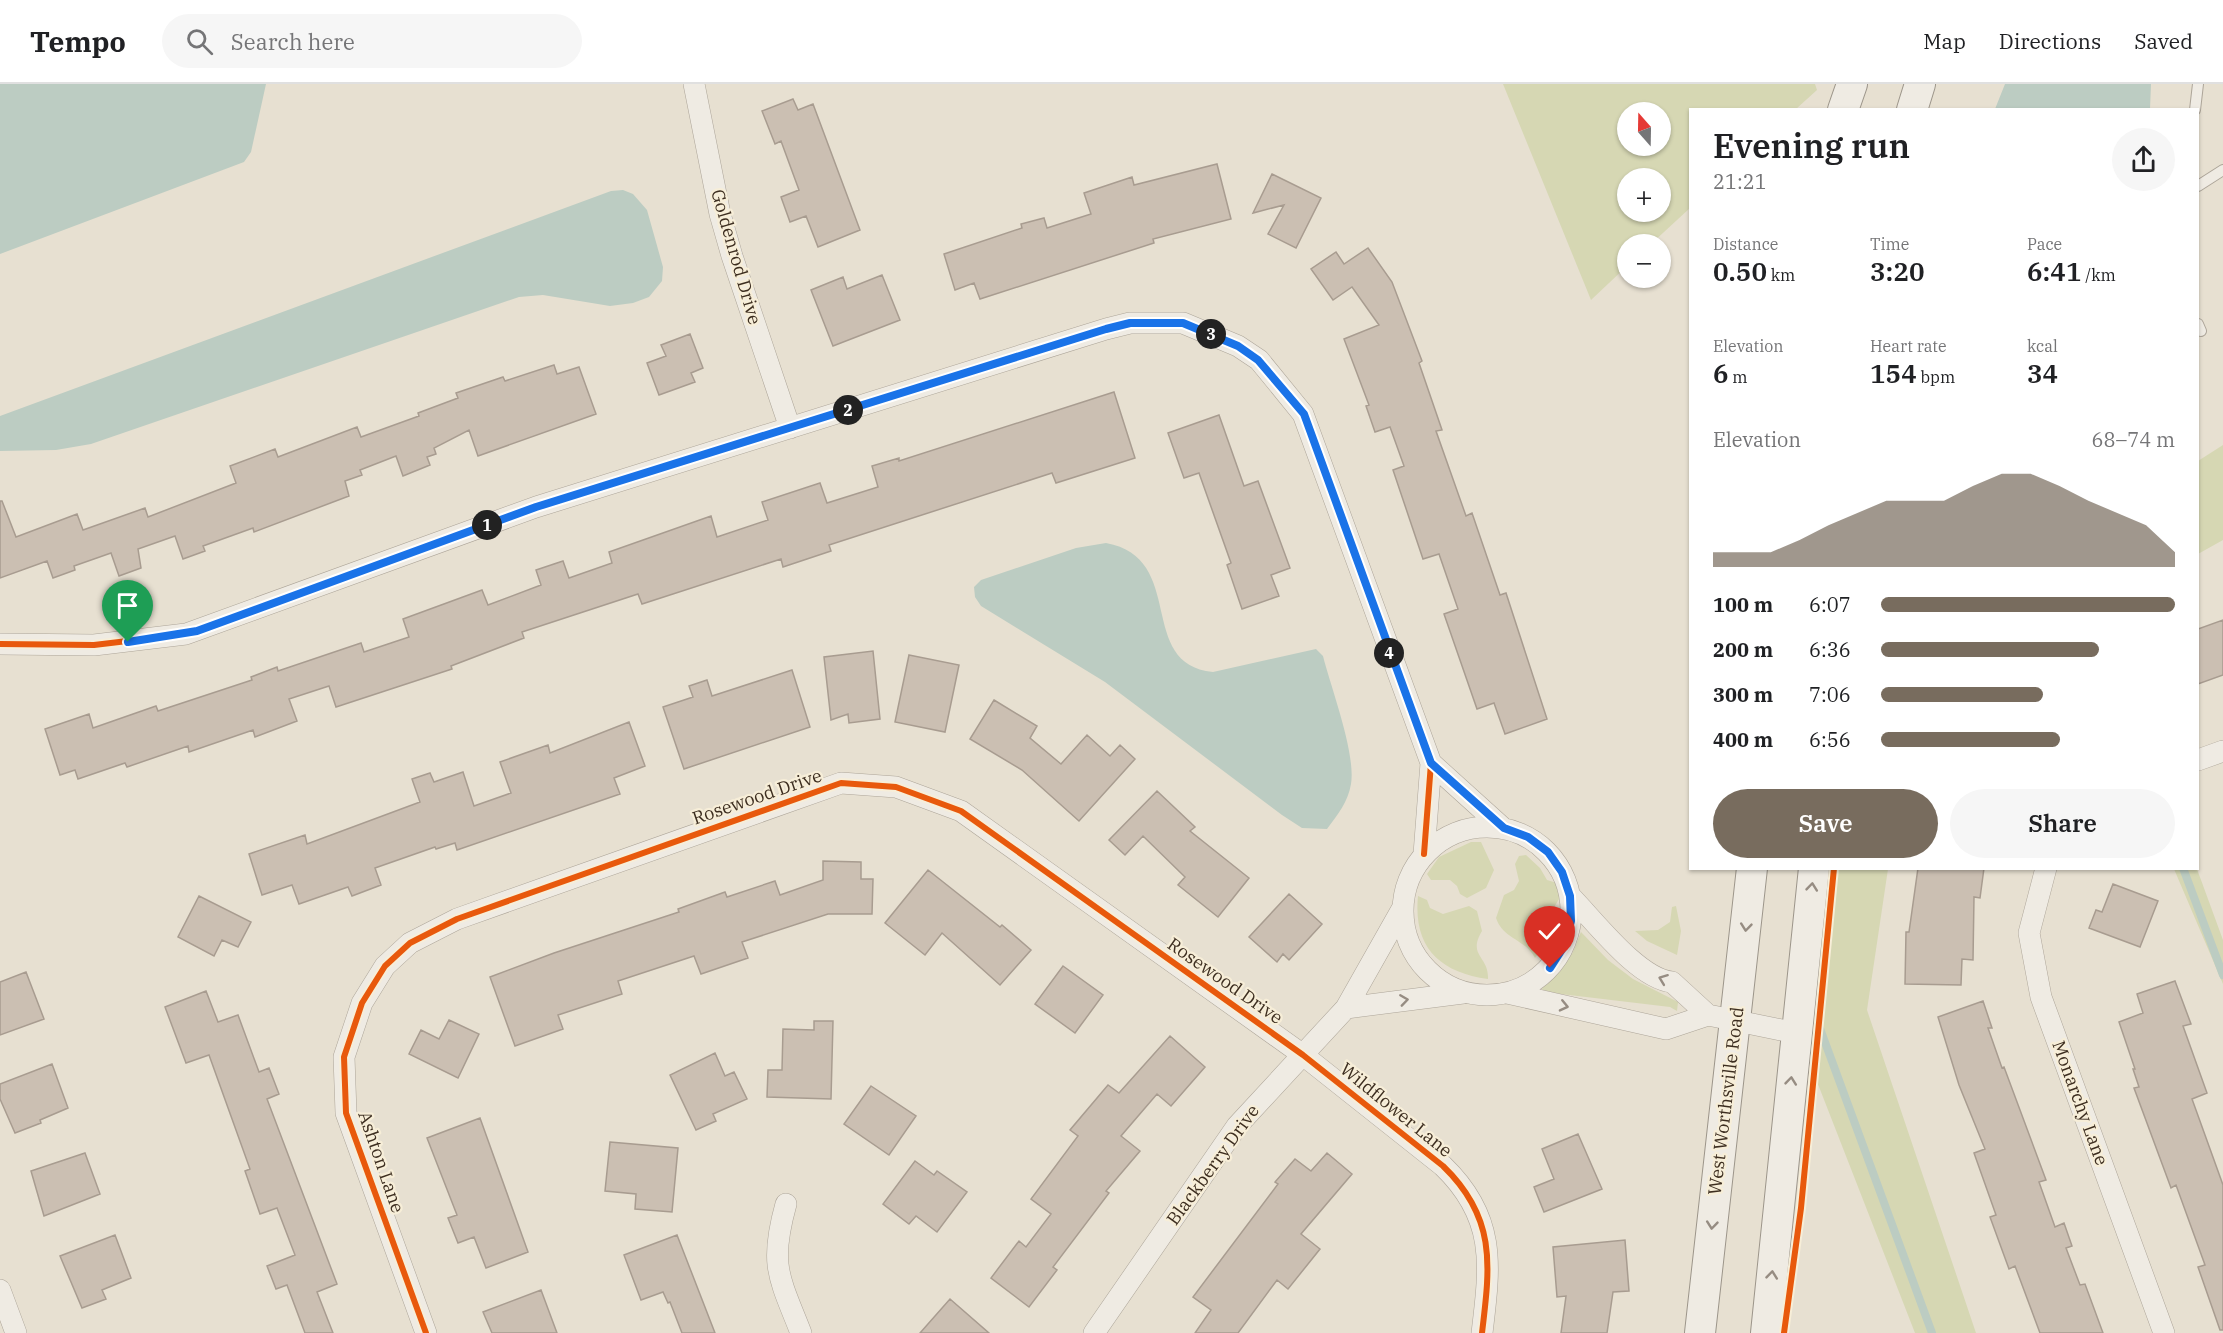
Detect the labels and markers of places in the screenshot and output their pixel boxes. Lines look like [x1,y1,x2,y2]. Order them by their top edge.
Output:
pin: 3 [1196,319,1226,349]
pin: 2 [833,395,863,425]
pin: 1 [472,510,502,540]
pin [102,580,153,642]
pin: 4 [1374,638,1404,668]
pin [1524,906,1575,968]

